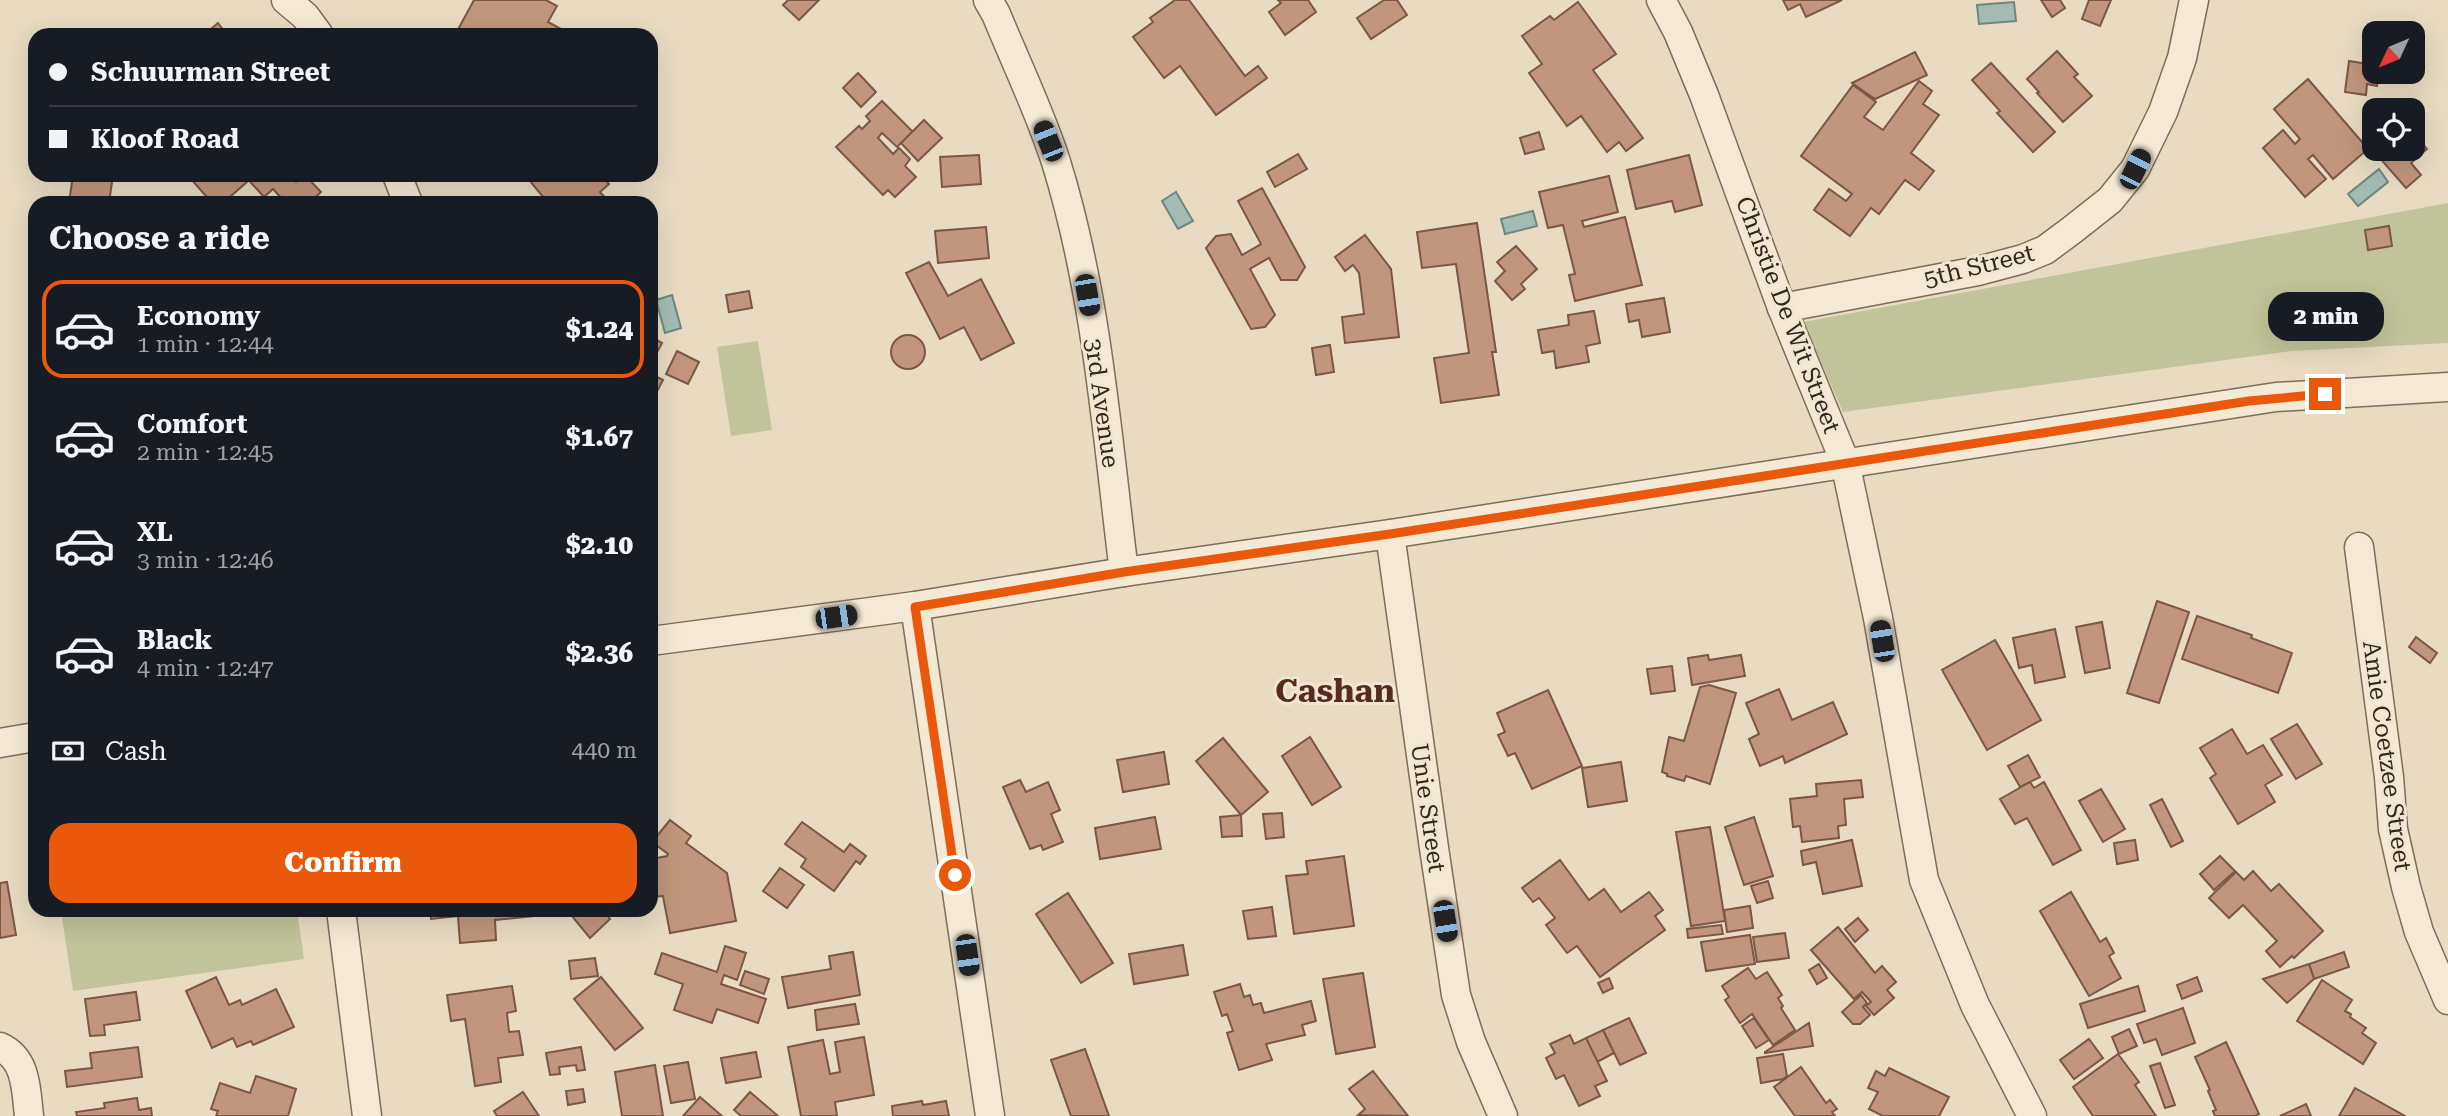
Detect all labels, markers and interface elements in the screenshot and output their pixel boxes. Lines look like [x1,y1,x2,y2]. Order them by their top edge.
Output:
north arrow [2362,21,2426,84]
map controls [2362,21,2425,161]
text: Schuurman Street [91,57,330,87]
button: locate [2362,98,2425,161]
car [1031,118,1066,164]
text: Kloof Road [91,124,239,154]
car [2117,146,2154,192]
street label: Christie De Wit Street [1730,193,1846,437]
text: Choose a ride [49,219,270,257]
street label: 5th Street [1921,239,2037,293]
car [1074,272,1101,318]
callout: 2 min [2267,292,2383,342]
icon: car [53,298,116,361]
text: Economy [137,301,260,331]
text: 2 min [2294,303,2358,330]
text: $1.24 [566,314,633,344]
text: 1 min · 12:44 [137,331,274,358]
street label: 3rd Avenue [1079,336,1125,470]
route end [2309,378,2341,410]
icon: car [53,406,116,469]
text: Comfort [137,409,247,439]
text: $1.67 [566,422,633,452]
text: 2 min · 12:45 [137,439,274,466]
icon: car [53,514,116,577]
text: XL [137,517,173,547]
text: $2.10 [566,530,633,560]
text: 3 min · 12:46 [137,547,274,574]
car [814,604,859,630]
car [1869,619,1896,663]
icon: car [53,622,116,685]
text: Black [137,625,212,655]
text: $2.36 [566,638,633,668]
street label: Amie Coetzee Street [2357,639,2417,873]
text: 4 min · 12:47 [137,655,274,682]
district label: Cashan [1275,672,1395,710]
icon: cash [49,732,87,770]
text: Cash [105,736,167,766]
text: 440 m [572,737,637,764]
street label: Unie Street [1405,742,1451,874]
button: Confirm [49,823,637,903]
route start [939,859,971,891]
car [1432,899,1459,943]
car [954,933,981,977]

